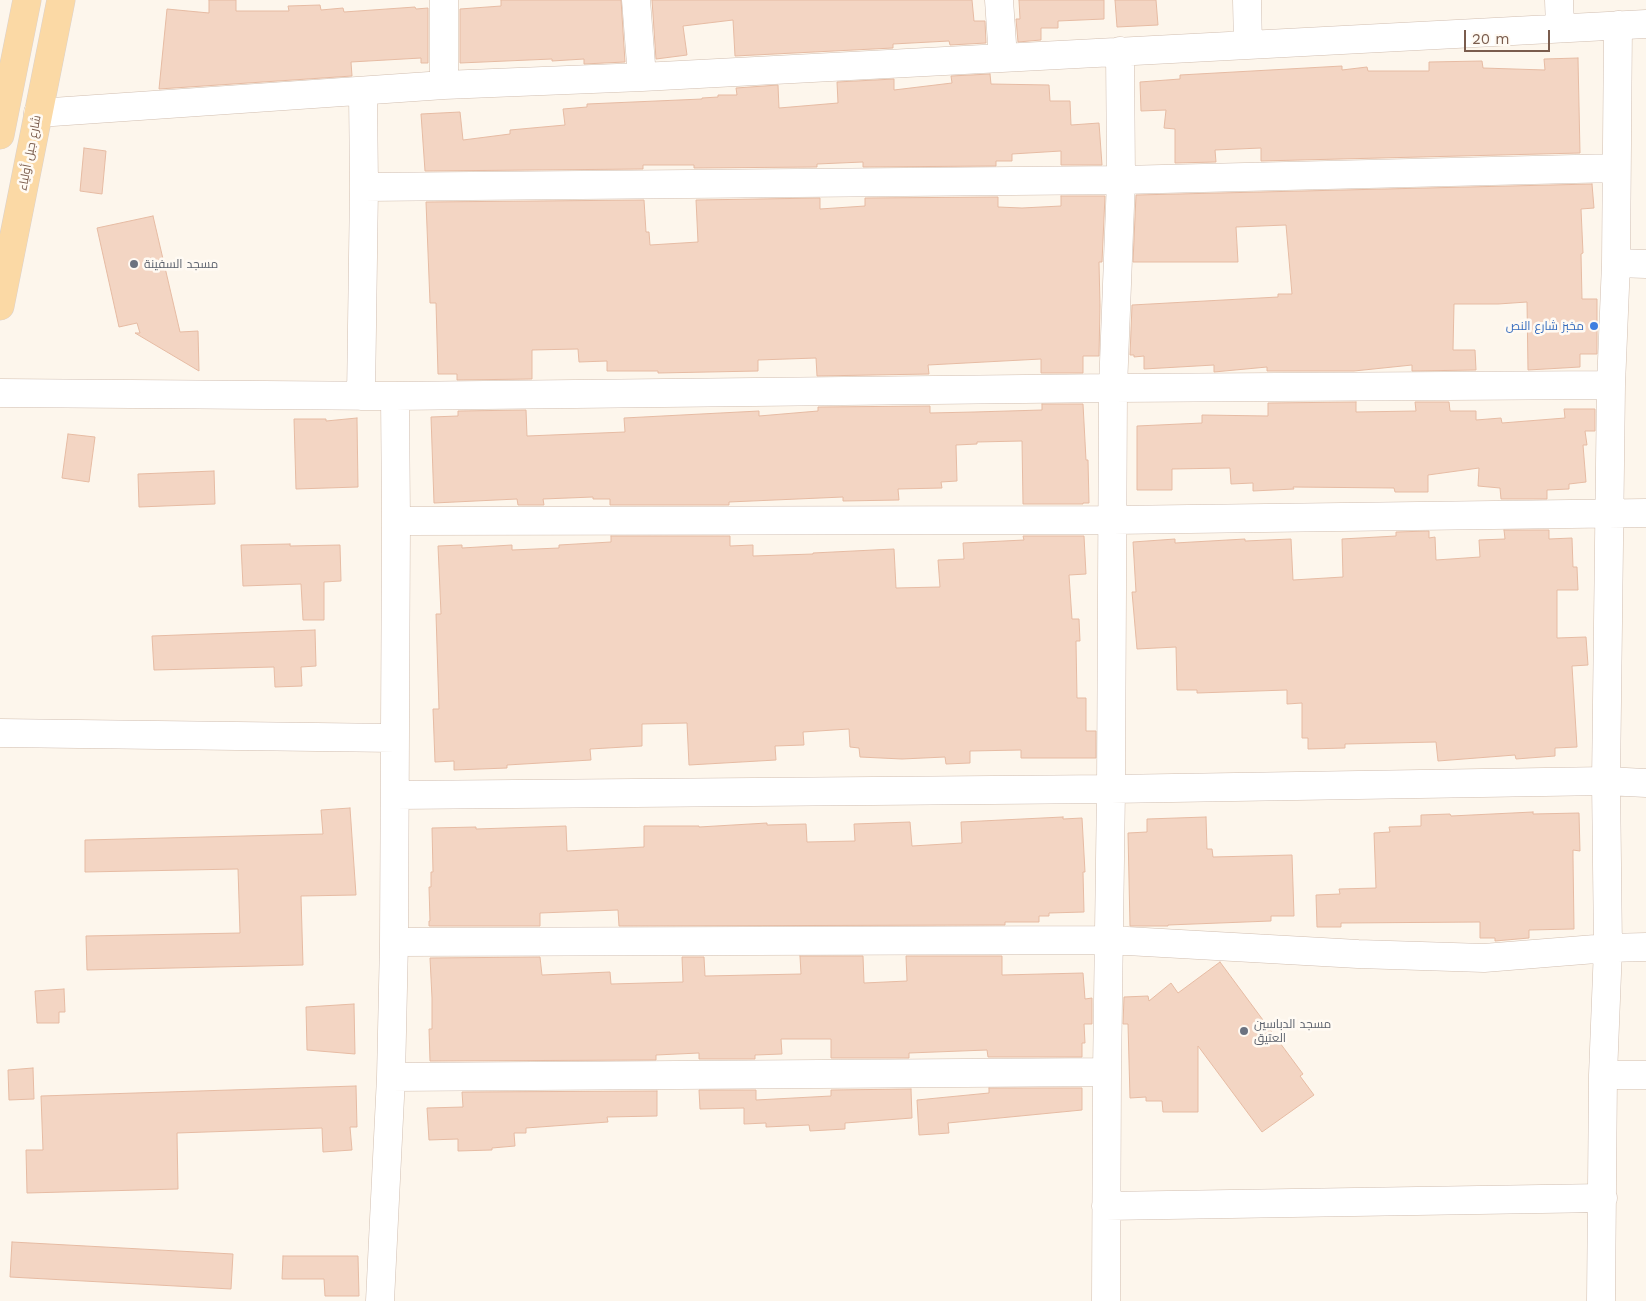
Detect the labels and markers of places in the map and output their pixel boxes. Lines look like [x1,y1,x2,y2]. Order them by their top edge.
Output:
place label: مسجد السفينة [144,257,218,271]
marker: مسجد السفينة [128,258,140,270]
place label: مخبز شارع النص [1506,319,1584,333]
marker: مخبز شارع النص [1588,320,1600,332]
place label: مسجد الدباسين العتيق [1254,1017,1331,1045]
marker: مسجد الدباسين العتيق [1238,1025,1250,1037]

